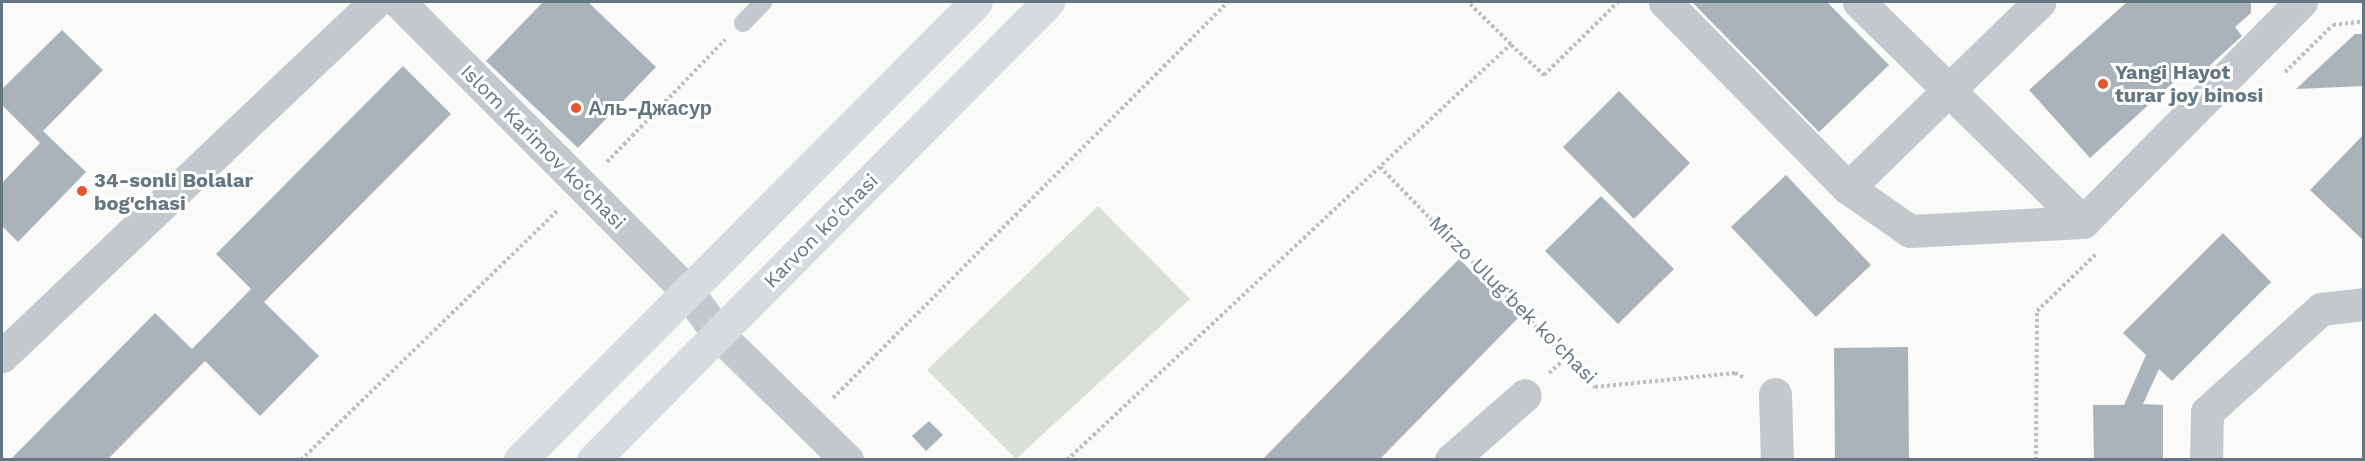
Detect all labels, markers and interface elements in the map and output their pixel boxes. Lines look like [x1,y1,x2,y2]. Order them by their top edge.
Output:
street label: Islom Karimov ko‘chasi [455,59,631,235]
place label: Yangi Hayot turar joy binosi [2115,60,2264,107]
marker: Yangi Hayot turar joy binosi [2096,77,2110,91]
place label: Аль-Джасур [588,96,712,120]
marker: Аль-Джасур [569,101,583,115]
place label: 34-sonli Bolalar bog'chasi [94,168,253,215]
street label: Karvon ko'chasi [759,169,883,293]
marker: 34-sonli Bolalar bog'chasi [75,184,89,198]
street label: Mirzo Ulug'bek ko'chasi [1424,211,1602,389]

